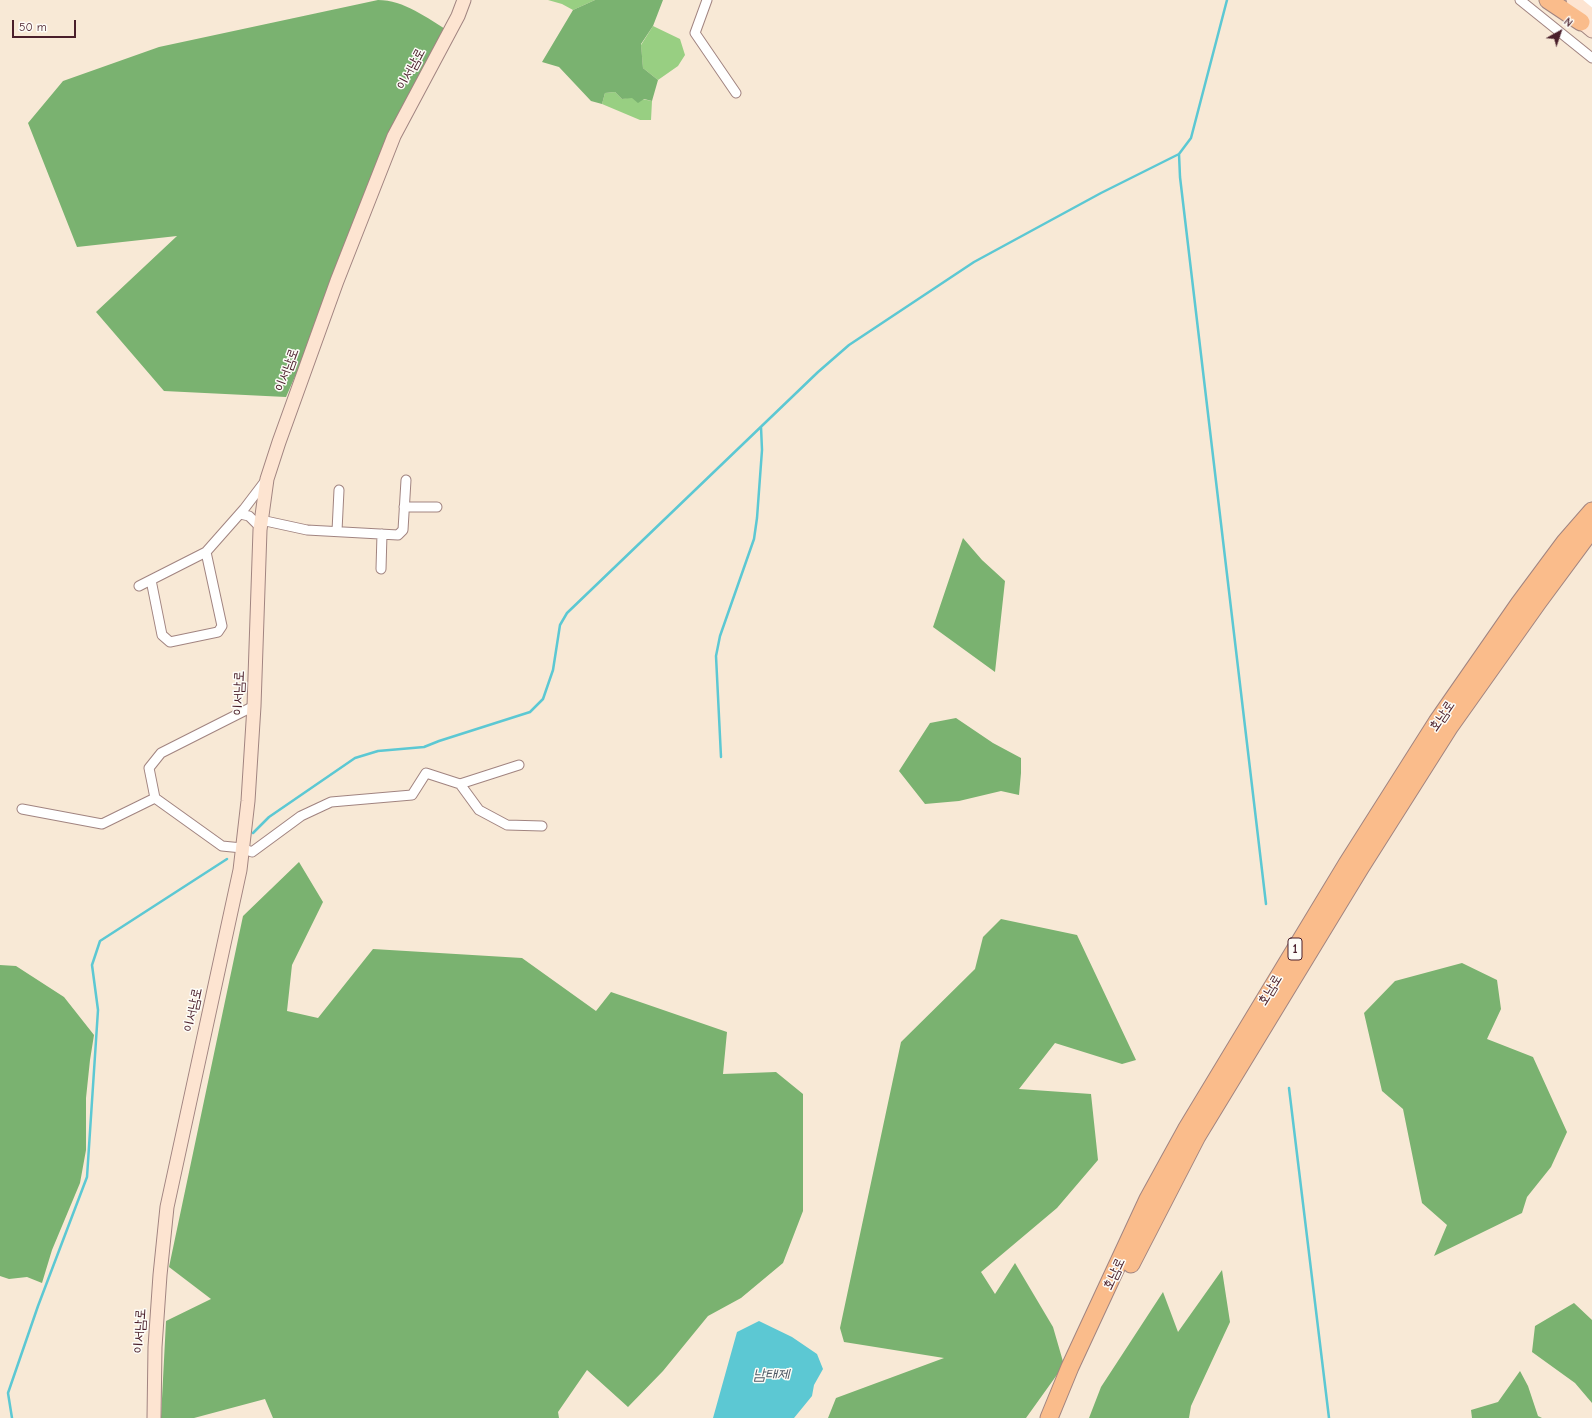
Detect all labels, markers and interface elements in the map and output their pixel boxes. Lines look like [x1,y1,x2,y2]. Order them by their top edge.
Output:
scale bar [14,12,78,38]
north arrow [1540,12,1580,52]
text: N [1561,15,1575,30]
text: 50 m [19,20,47,34]
street label: 이서남로 [393,45,429,93]
street label: 이서남로 [271,346,303,394]
street label: 이서남로 [230,670,248,716]
street label: 호남로 [1426,697,1458,735]
road number: 1 [1288,938,1302,960]
street label: 호남로 [1254,971,1286,1009]
street label: 이서남로 [180,986,206,1034]
street label: 호남로 [1099,1255,1129,1293]
street label: 이서남로 [130,1308,150,1354]
water label: 남태제 [753,1366,789,1384]

